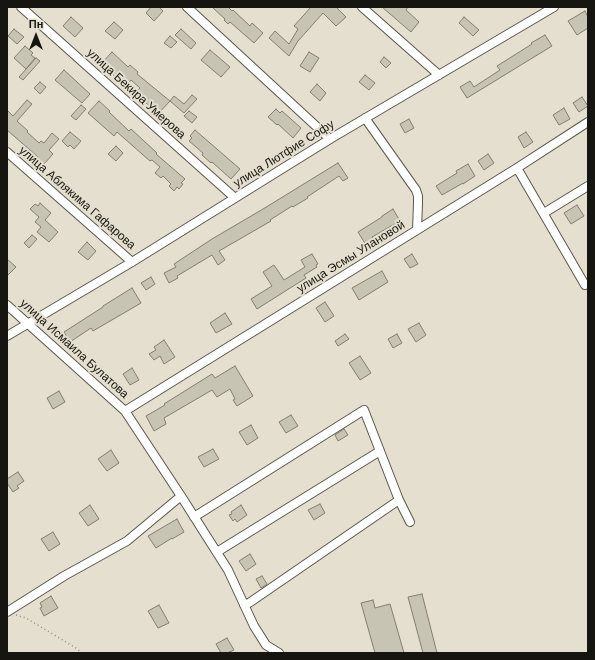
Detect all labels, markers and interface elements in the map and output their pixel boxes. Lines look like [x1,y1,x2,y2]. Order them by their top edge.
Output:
north arrow [16,16,56,56]
text: Пн [29,18,43,30]
street label: улица Бекира Умерова [84,46,188,142]
street label: улица Лютфие Софу [231,117,337,191]
street label: улица Аблякима Гафарова [16,143,138,253]
street label: улица Эсмы Улановой [294,218,408,296]
street label: улица Исмаила Булатова [17,296,131,402]

